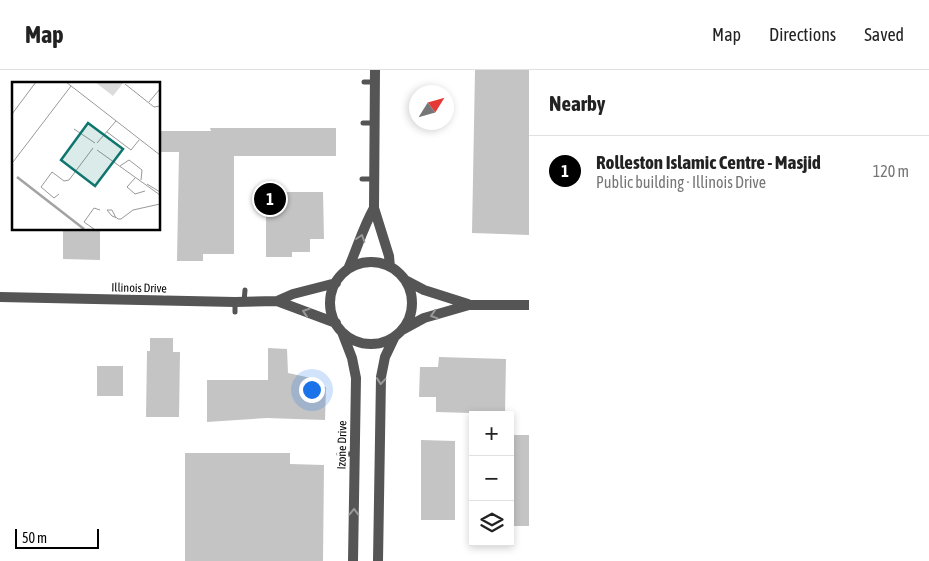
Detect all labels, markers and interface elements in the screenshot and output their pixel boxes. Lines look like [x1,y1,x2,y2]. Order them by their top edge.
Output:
text: Map [25,21,64,48]
text: Map [712,24,741,45]
text: Directions [769,24,836,45]
text: Saved [864,24,904,45]
inset map [12,82,160,230]
north arrow [409,85,454,130]
text: Nearby [549,91,605,115]
text: Rolleston Islamic Centre - Masjid [596,151,821,173]
text: 1 [561,162,569,180]
text: 120 m [873,162,909,180]
text: Public building · Illinois Drive [596,173,766,191]
pin: 1 [254,180,286,218]
one-way arrow [355,235,365,243]
street label: Illinois Drive [111,281,167,295]
one-way arrow [302,308,311,318]
one-way arrow [430,309,439,319]
your location [299,377,325,403]
one-way arrow [376,378,387,386]
map controls [469,411,514,546]
button: + [469,411,514,456]
street label: Izone Drive [335,420,349,470]
button: − [469,456,514,501]
button: layers [469,501,514,546]
one-way arrow [349,508,359,516]
scale bar [15,526,99,549]
text: 50 m [22,530,47,546]

